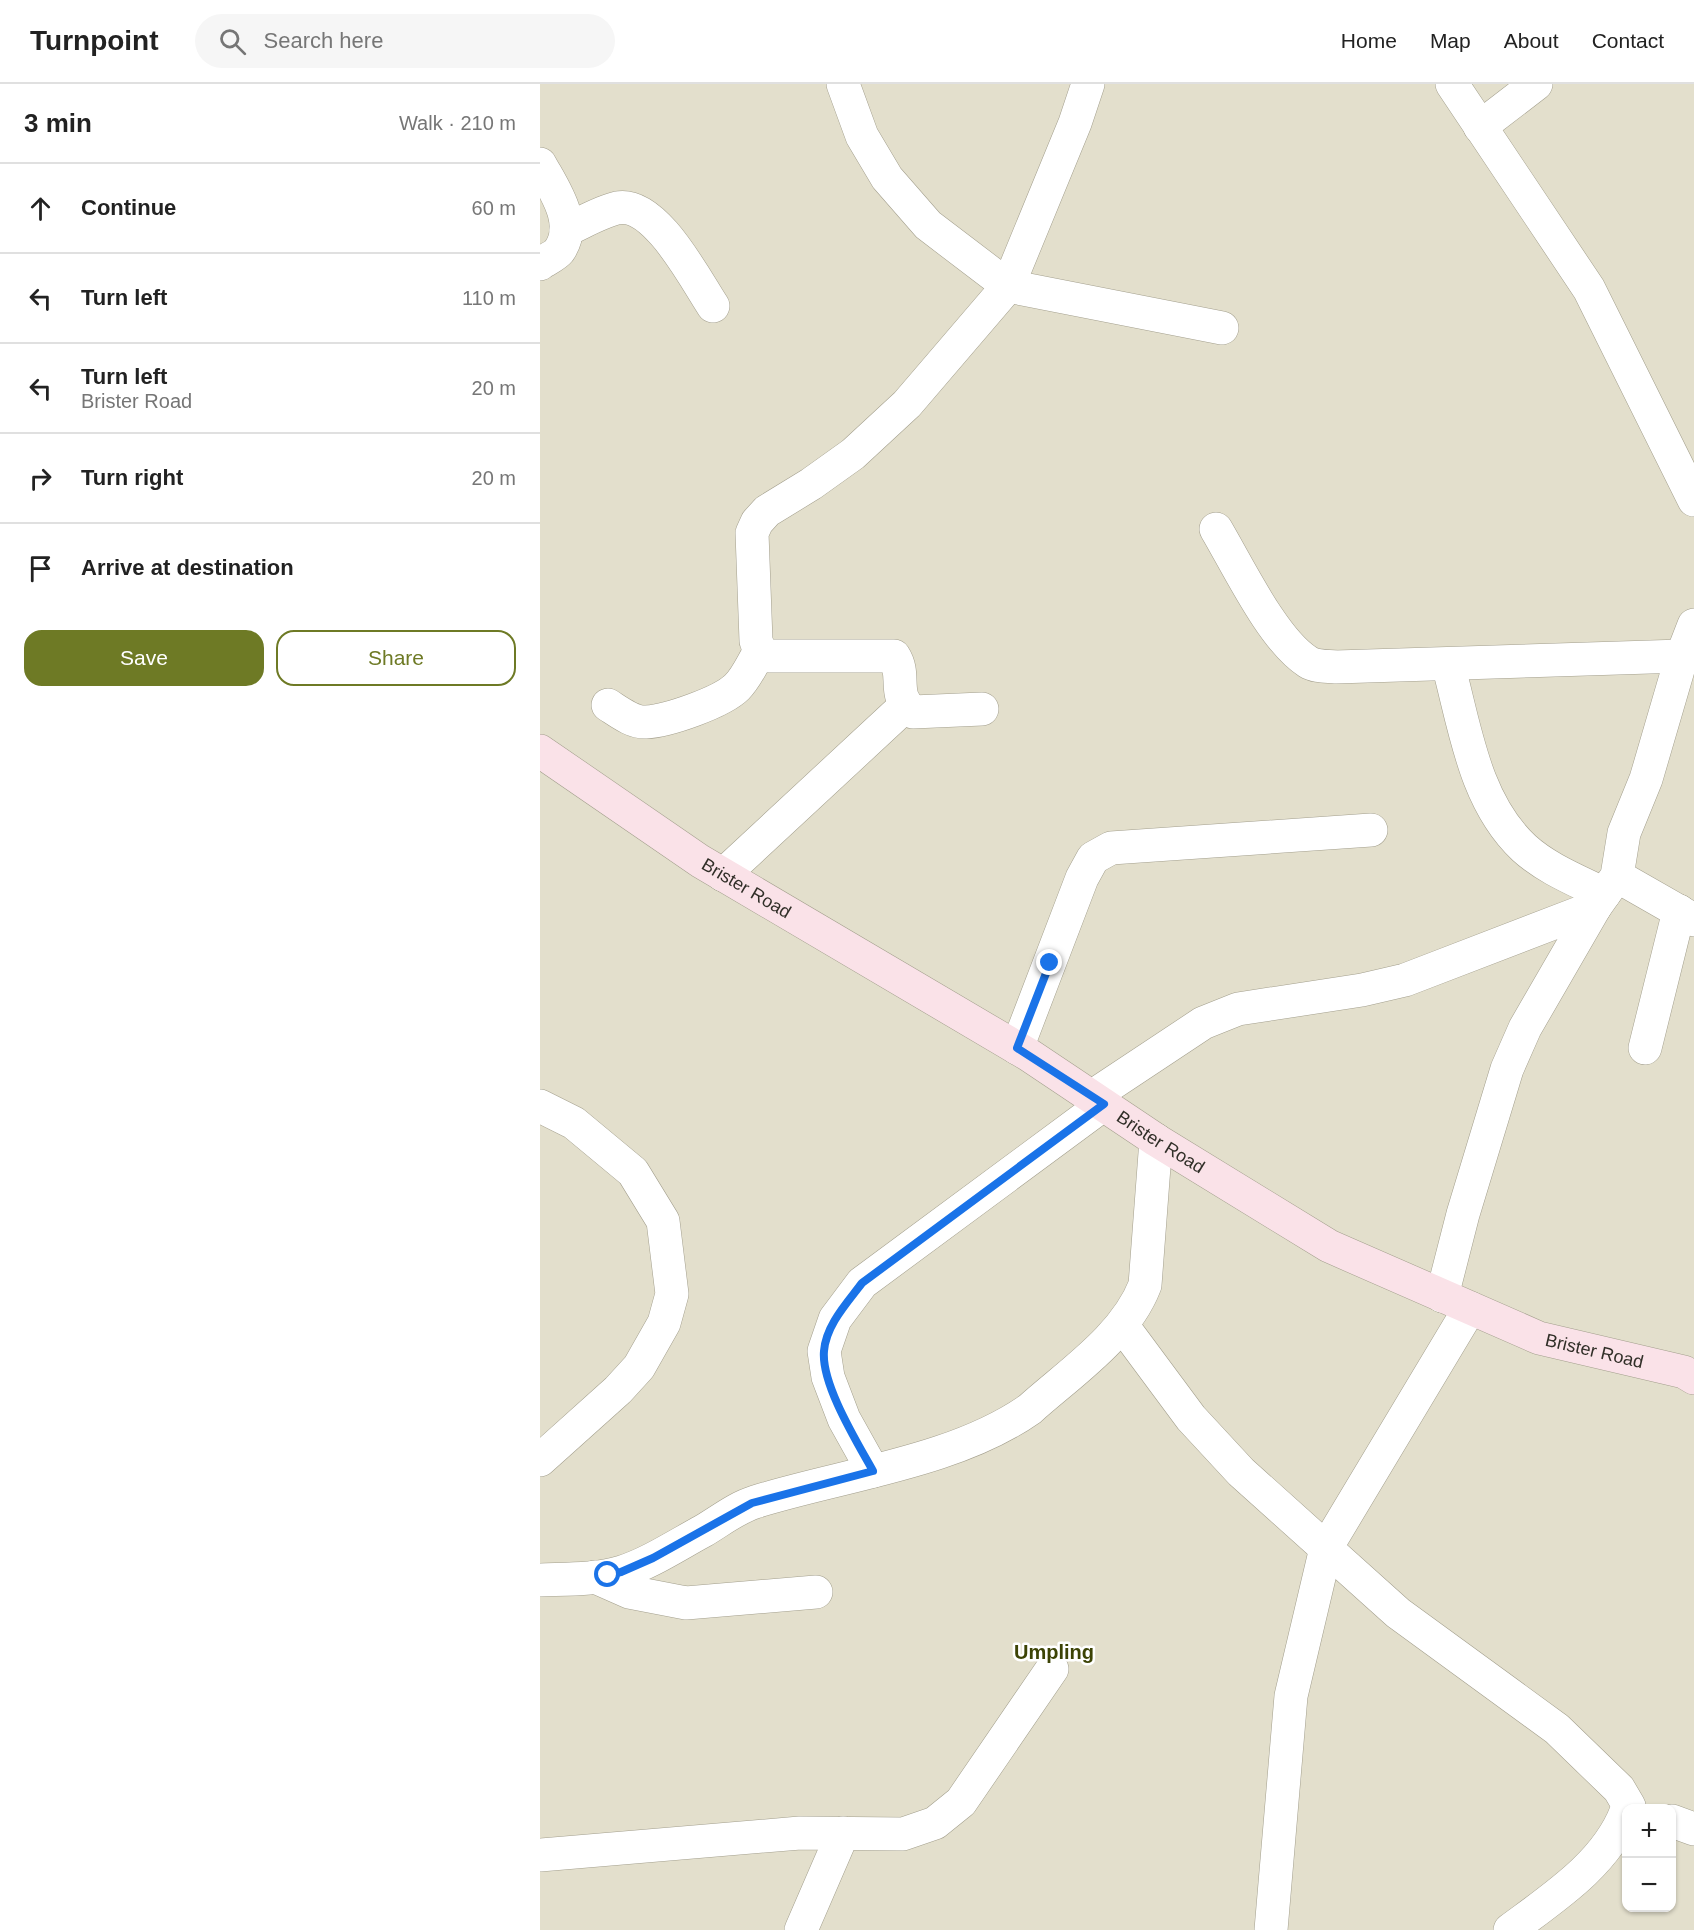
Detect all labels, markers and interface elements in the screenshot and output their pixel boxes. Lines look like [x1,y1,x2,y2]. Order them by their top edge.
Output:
search box [195,14,615,68]
text: Turnpoint [30,25,159,56]
icon: search [216,25,249,58]
text: Search here [264,28,383,53]
text: Home [1341,29,1397,52]
text: Map [1430,29,1471,52]
text: About [1504,29,1559,52]
text: Contact [1592,29,1664,52]
text: 3 min [24,108,92,138]
text: Walk · 210 m [399,112,516,134]
icon: ahead [24,192,57,225]
text: Continue [81,195,176,220]
text: 60 m [472,197,516,219]
icon: left [24,282,57,315]
text: Turn left [81,285,167,310]
text: 110 m [462,287,516,309]
text: Turn left [81,364,167,389]
icon: left [24,372,57,405]
text: 20 m [472,377,516,399]
text: Brister Road [81,390,192,412]
icon: right [24,462,57,495]
text: Turn right [81,465,183,490]
text: 20 m [472,467,516,489]
icon: arrive [24,552,57,585]
text: Arrive at destination [81,555,294,580]
button: Save [24,630,264,686]
button: Share [276,630,516,686]
street label: Brister Road [698,854,795,922]
route end [1036,949,1062,975]
street label: Brister Road [1113,1107,1208,1177]
street label: Brister Road [1543,1330,1645,1372]
route start [594,1561,620,1587]
district label: Umpling [1014,1641,1094,1663]
map controls [1622,1804,1676,1912]
button: + [1622,1804,1676,1858]
button: − [1622,1858,1676,1912]

